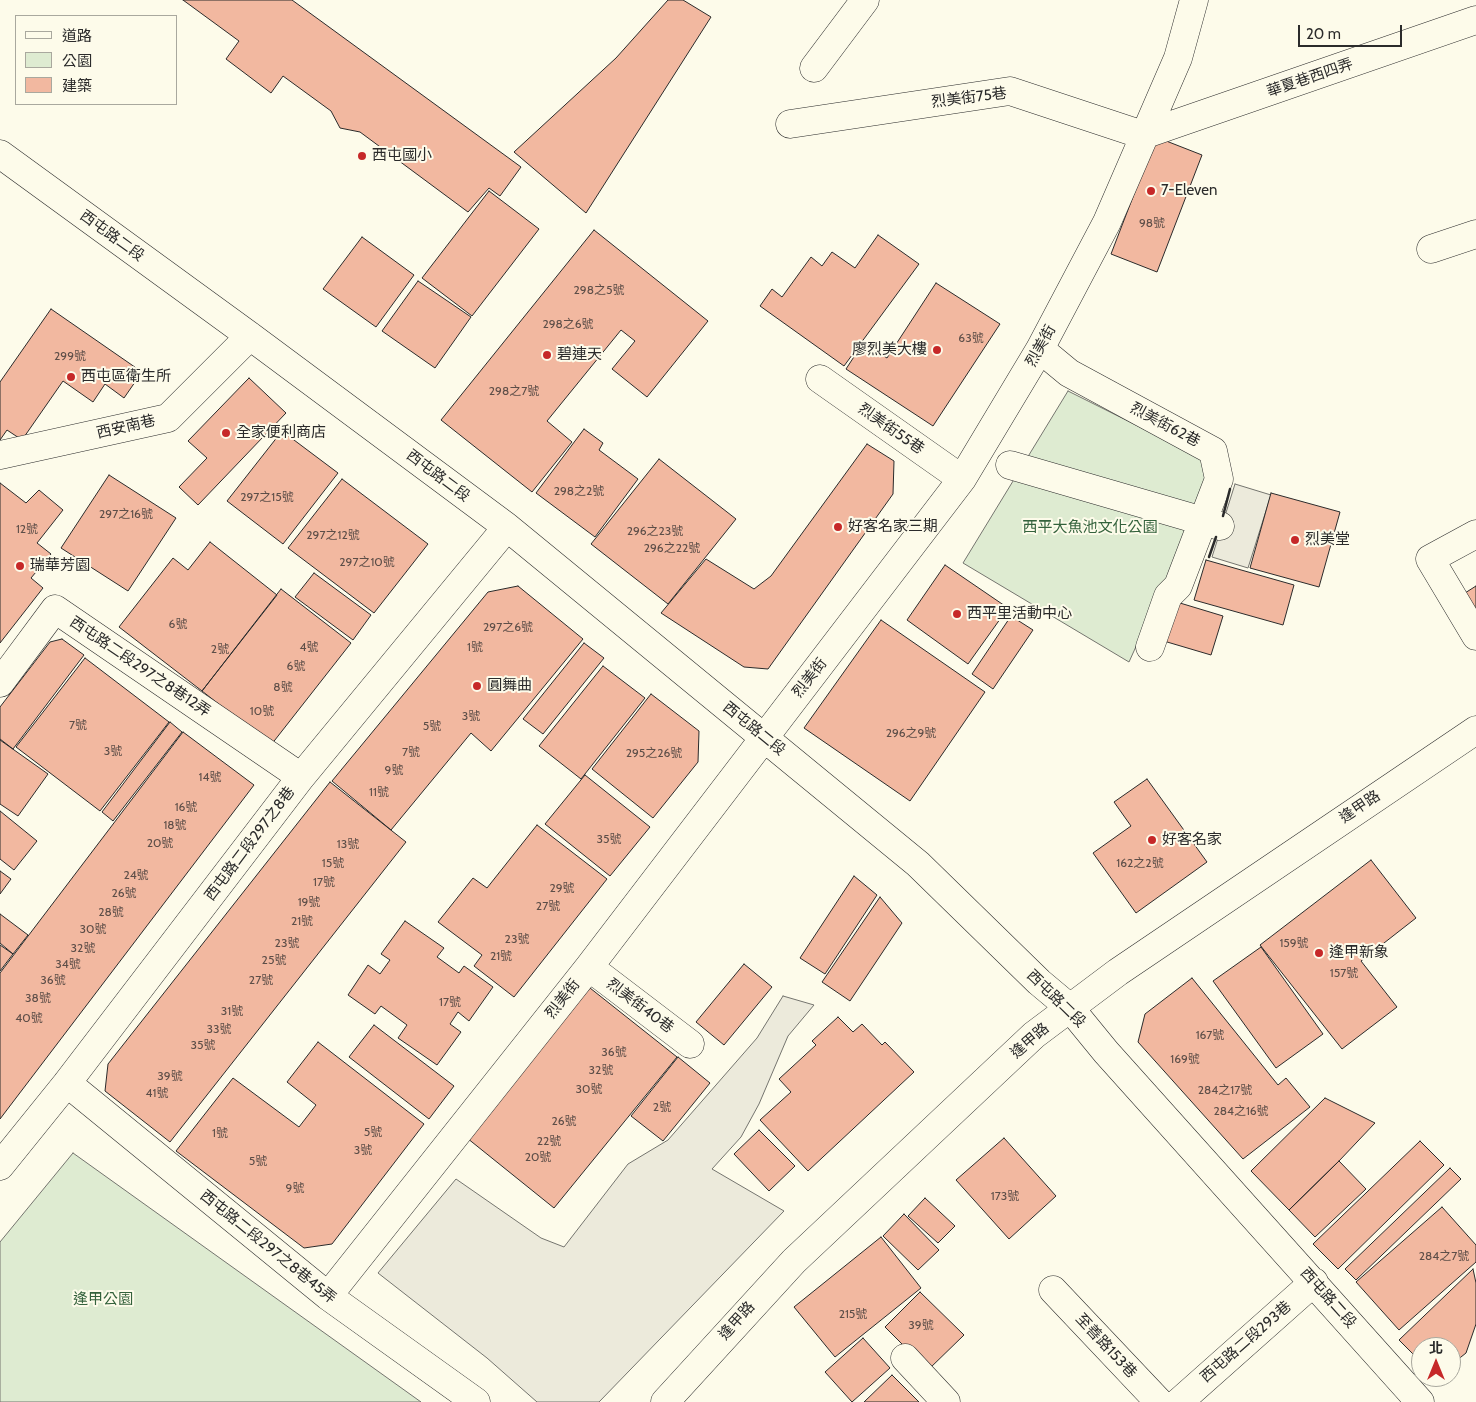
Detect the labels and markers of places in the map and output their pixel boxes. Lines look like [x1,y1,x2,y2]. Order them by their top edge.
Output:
place label: 西屯國小 [372,147,432,165]
marker: 西屯國小 [356,150,368,162]
place label: 7-Eleven [1161,182,1217,200]
marker: 7-Eleven [1145,185,1157,197]
place label: 廖烈美大樓 [852,341,927,359]
marker: 廖烈美大樓 [931,344,943,356]
place label: 碧連天 [557,346,602,364]
marker: 碧連天 [541,349,553,361]
place label: 西屯區衛生所 [81,368,171,386]
marker: 西屯區衛生所 [65,371,77,383]
place label: 全家便利商店 [236,424,326,442]
marker: 全家便利商店 [220,427,232,439]
place label: 好客名家三期 [848,518,938,536]
marker: 好客名家三期 [832,521,844,533]
place label: 烈美堂 [1305,531,1350,549]
marker: 烈美堂 [1289,534,1301,546]
place label: 瑞華芳園 [30,557,90,575]
marker: 瑞華芳園 [14,560,26,572]
place label: 西平里活動中心 [967,605,1072,623]
marker: 西平里活動中心 [951,608,963,620]
place label: 圓舞曲 [487,677,532,695]
marker: 圓舞曲 [471,680,483,692]
place label: 好客名家 [1162,831,1222,849]
marker: 好客名家 [1146,834,1158,846]
place label: 逢甲新象 [1329,944,1389,962]
marker: 逢甲新象 [1313,947,1325,959]

